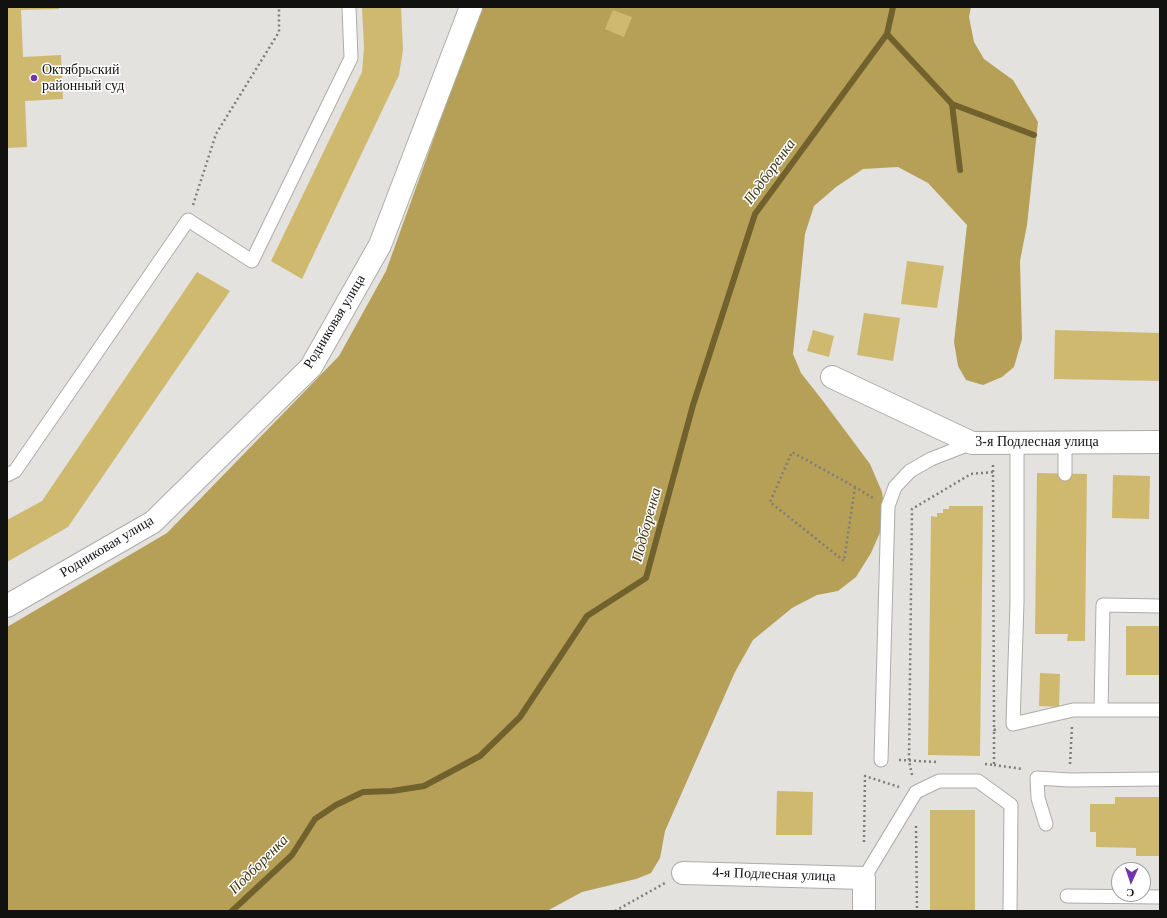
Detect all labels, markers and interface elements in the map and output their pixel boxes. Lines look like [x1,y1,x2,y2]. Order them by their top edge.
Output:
place label: Октябрьский районный суд [42,62,124,94]
marker: Октябрьский районный суд [29,73,39,83]
water label: Подборенка [740,136,800,208]
street label: Родниковая улица [300,272,370,372]
street label: 3-я Подлесная улица [975,434,1099,450]
water label: Подборенка [628,486,666,564]
street label: Родниковая улица [57,512,157,582]
water label: Подборенка [226,832,292,898]
north arrow [1111,862,1151,902]
street label: 4-я Подлесная улица [712,864,836,886]
text: С [1126,887,1135,899]

